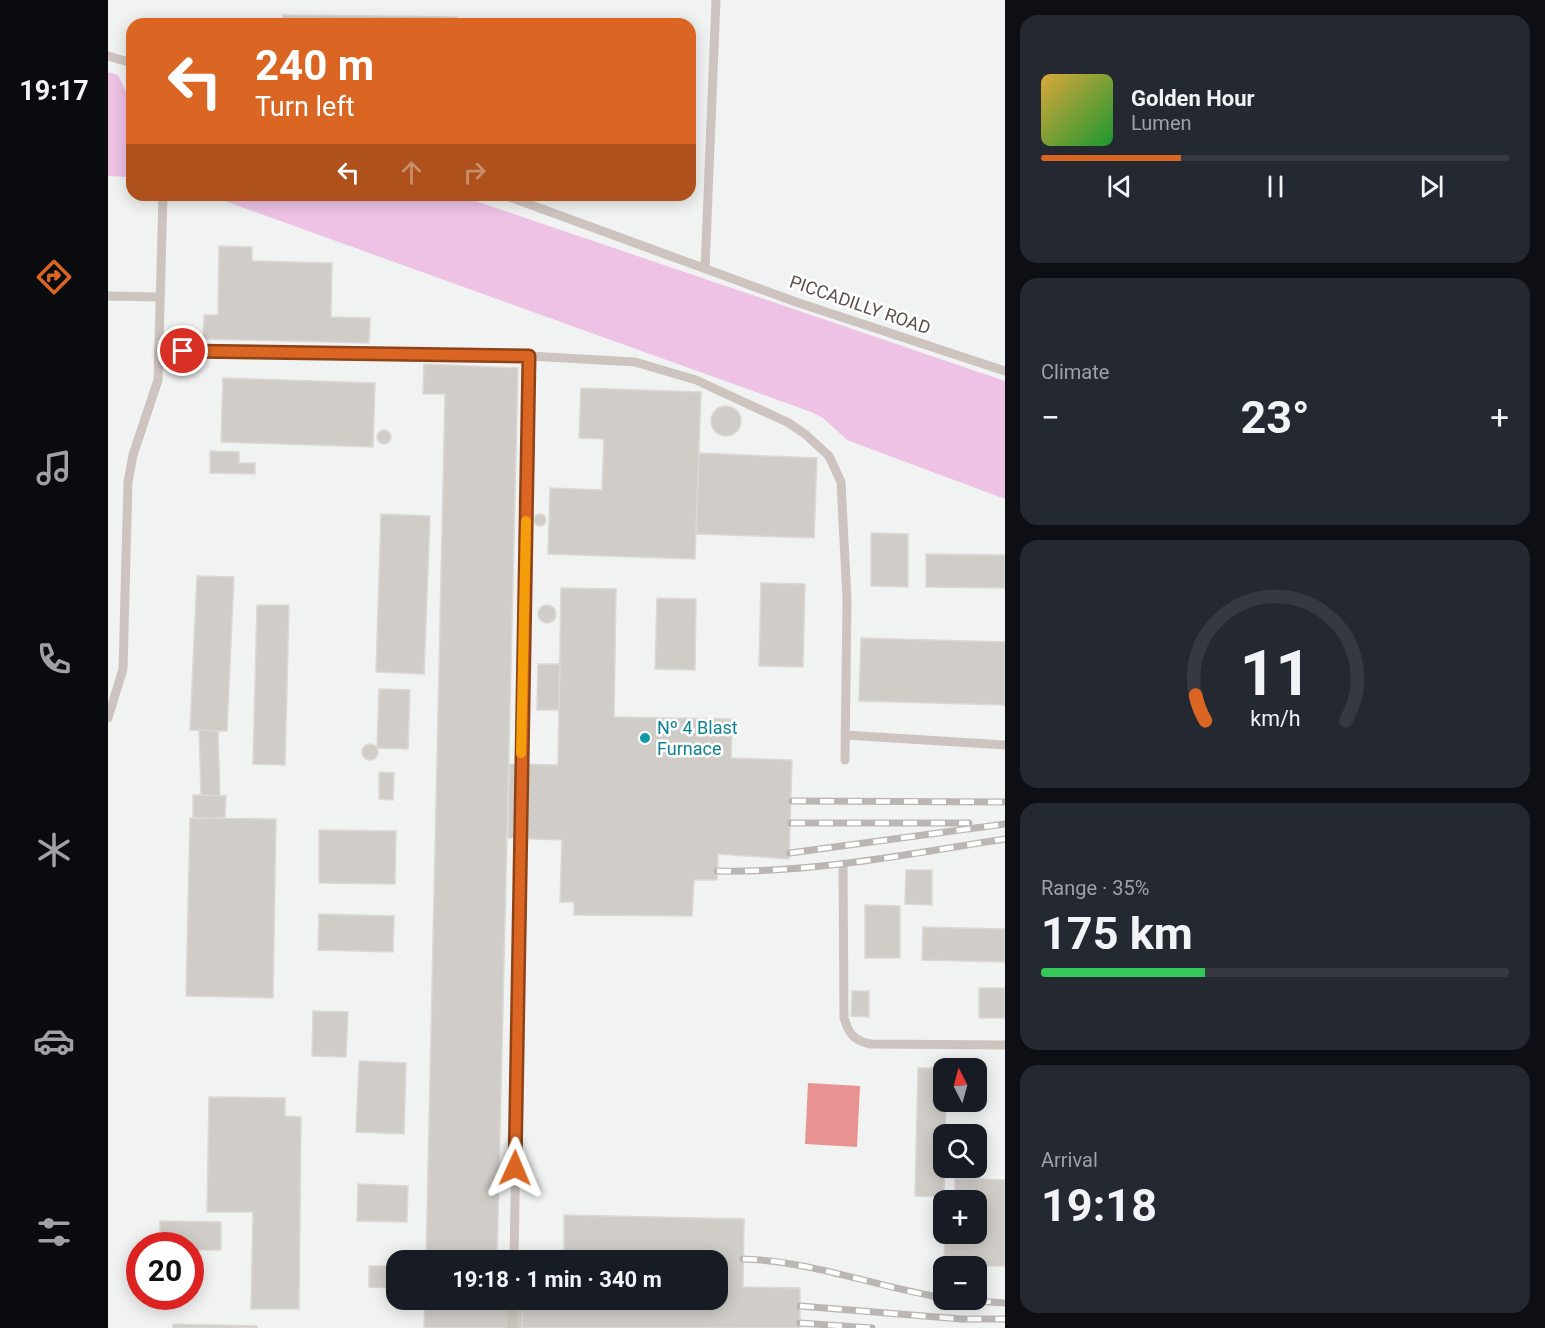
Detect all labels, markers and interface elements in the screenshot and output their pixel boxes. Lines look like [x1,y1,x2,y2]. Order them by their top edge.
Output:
text: 240 m [255,41,374,90]
icon: left [156,42,234,120]
text: 19:17 [19,75,89,107]
text: Golden Hour [1131,86,1255,111]
text: Turn left [255,91,355,123]
text: Lumen [1131,111,1192,135]
icon: left [332,156,365,189]
icon: ahead [395,156,428,189]
icon: right [458,156,491,189]
icon: previous [1103,170,1136,203]
icon: pause [1259,170,1292,203]
icon: next [1415,170,1448,203]
icon: directions [33,256,75,298]
street label: PICCADILLY ROAD [787,271,933,338]
pin [157,325,208,376]
icon: arrive [166,334,199,367]
text: Climate [1041,360,1109,384]
text: 23° [1240,391,1310,444]
text: − [1041,398,1060,437]
text: + [1490,398,1509,437]
icon: music [33,447,75,489]
text: 11 [1239,637,1311,710]
icon: phone [33,638,75,680]
text: km/h [1250,706,1300,731]
place label: Nº 4 Blast Furnace [657,717,738,759]
marker: Nº 4 Blast Furnace [638,731,652,745]
icon: climate [33,829,75,871]
text: Range · 35% [1041,876,1149,900]
text: 175 km [1041,907,1193,960]
icon: car [33,1020,75,1062]
north arrow [933,1058,987,1112]
map controls [933,1058,987,1310]
button: search [933,1124,987,1178]
position arrow [483,1136,547,1200]
text: Arrival [1041,1148,1098,1172]
text: 19:18 [1041,1179,1157,1232]
button: + [933,1190,987,1244]
icon: filters [33,1211,75,1253]
speed limit sign: 20 [126,1232,204,1310]
button: − [933,1256,987,1310]
text: 19:18 · 1 min · 340 m [452,1267,662,1292]

